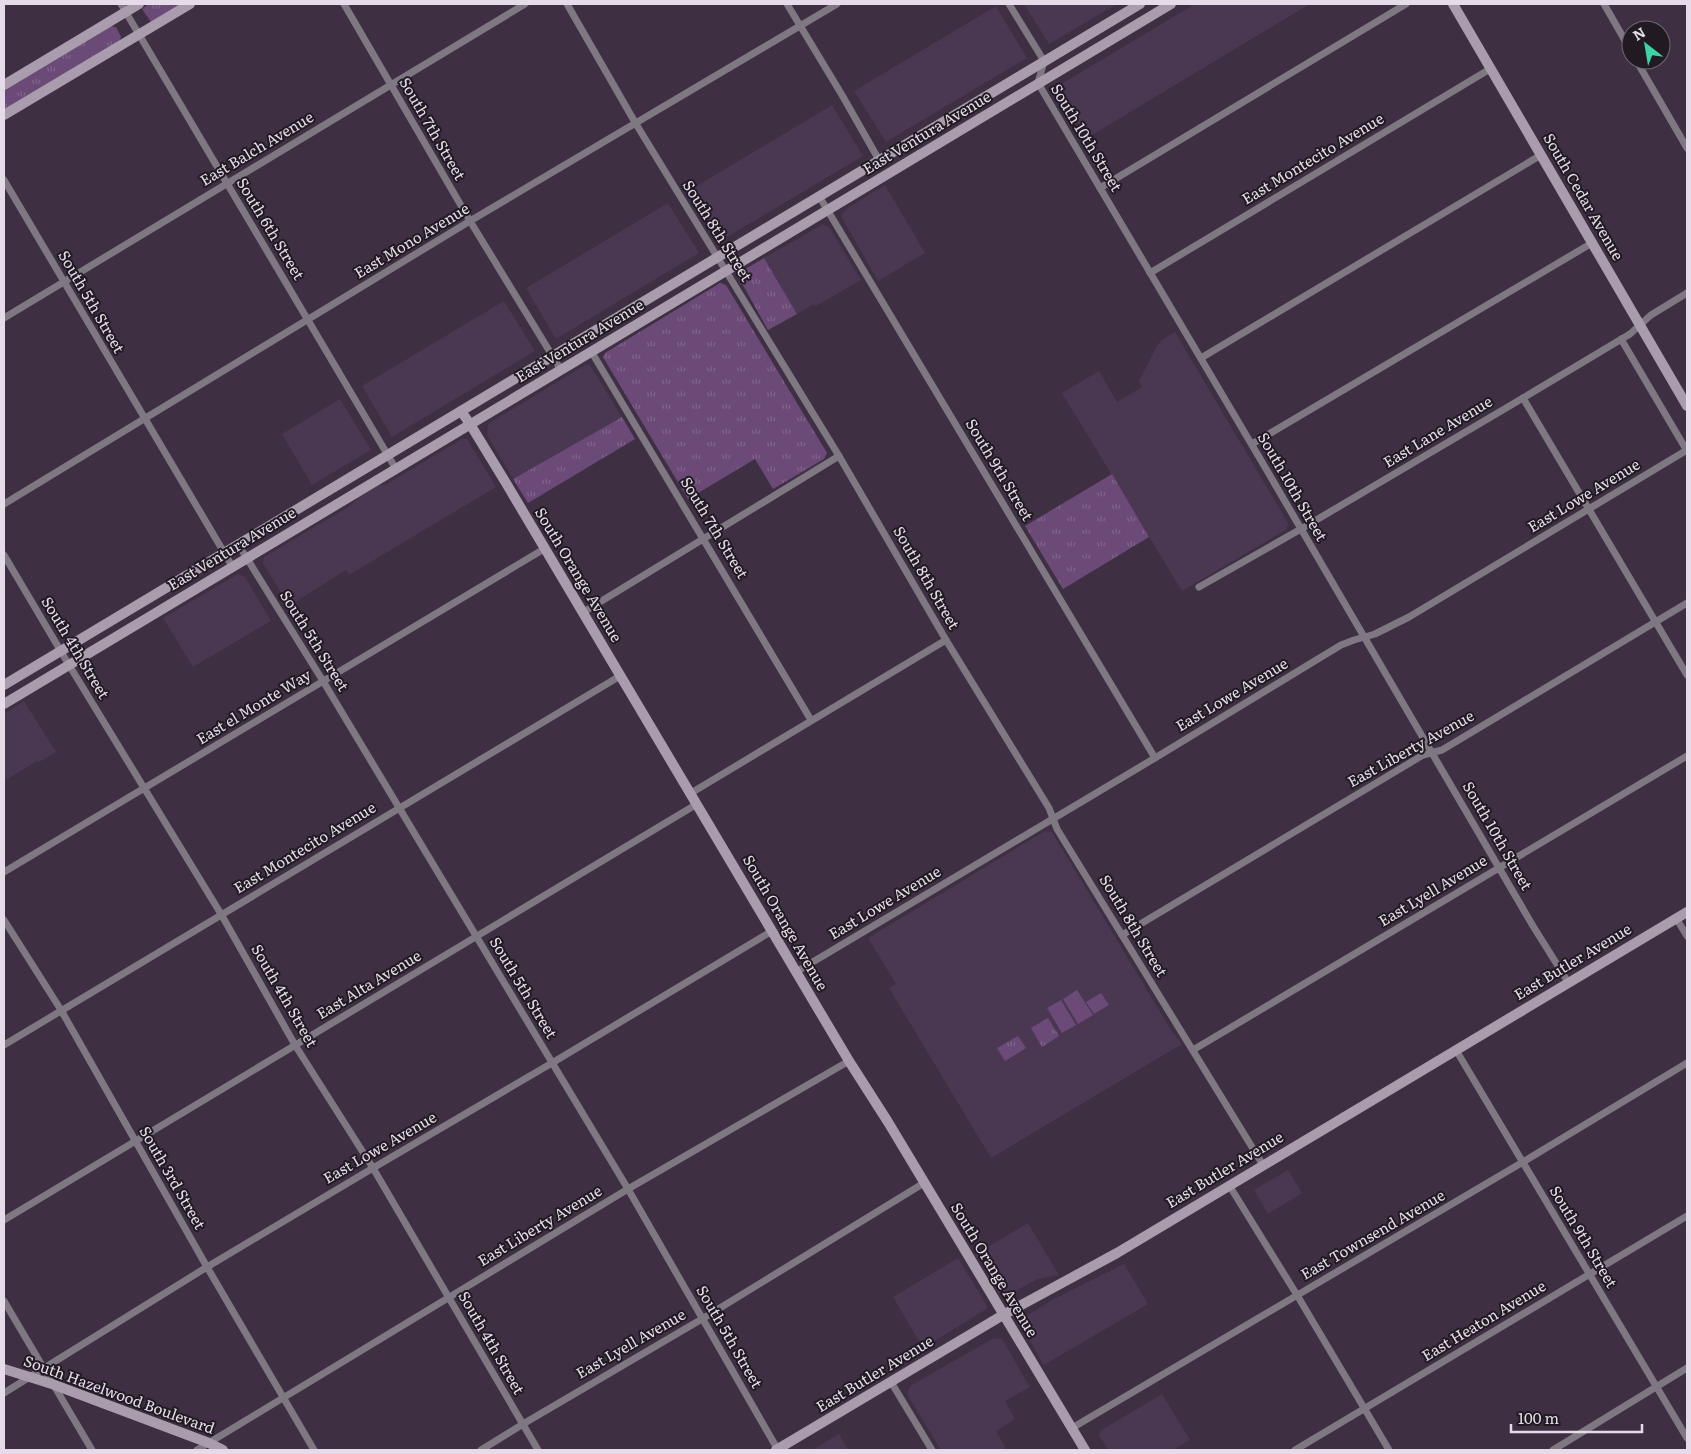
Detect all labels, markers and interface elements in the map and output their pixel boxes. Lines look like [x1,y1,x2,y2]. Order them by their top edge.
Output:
north arrow [1621,20,1671,70]
text: N [1629,21,1649,45]
street label: South 7th Street [395,73,472,184]
street label: South 10th Street [1046,79,1129,196]
street label: East Ventura Avenue [858,84,995,179]
street label: East Balch Avenue [195,105,318,191]
street label: East Montecito Avenue [1237,106,1388,209]
street label: South Cedar Avenue [1538,128,1630,264]
street label: South 6th Street [232,173,311,284]
street label: South 8th Street [678,175,759,285]
street label: East Mono Avenue [349,196,473,283]
street label: South 5th Street [54,246,131,357]
street label: East Ventura Avenue [511,292,648,387]
street label: East Lane Avenue [1378,389,1496,472]
street label: South 9th Street [961,414,1040,525]
street label: South 10th Street [1253,427,1334,545]
street label: East Lowe Avenue [1523,452,1644,537]
street label: South 7th Street [676,472,755,583]
street label: East Ventura Avenue [163,500,300,595]
street label: South Orange Avenue [530,502,629,646]
street label: South 8th Street [888,521,966,633]
street label: South 5th Street [275,585,356,695]
street label: South 4th Street [37,592,116,703]
street label: East Lowe Avenue [1171,651,1292,736]
street label: East el Monte Way [191,662,315,749]
street label: East Liberty Avenue [1343,703,1478,792]
street label: South 10th Street [1458,776,1539,894]
street label: East Montecito Avenue [229,795,380,898]
street label: East Lyell Avenue [1373,848,1491,931]
street label: South Orange Avenue [738,850,835,995]
street label: East Lowe Avenue [824,859,945,944]
street label: South 8th Street [1095,870,1174,981]
street label: East Butler Avenue [1509,916,1636,1005]
street label: South 5th Street [485,932,564,1043]
street label: South 4th Street [246,939,324,1051]
street label: East Alta Avenue [311,943,425,1024]
street label: East Lowe Avenue [318,1105,440,1189]
street label: South 3rd Street [134,1121,212,1233]
street label: East Butler Avenue [1161,1124,1288,1213]
street label: East Liberty Avenue [473,1178,606,1271]
street label: South 9th Street [1545,1181,1624,1292]
street label: East Townsend Avenue [1296,1183,1449,1285]
street label: South Orange Avenue [946,1197,1045,1341]
street label: East Heaton Avenue [1417,1273,1550,1366]
street label: South 5th Street [692,1281,769,1392]
street label: South 4th Street [453,1286,531,1398]
street label: East Lyell Avenue [571,1302,690,1383]
street label: East Butler Avenue [811,1328,938,1417]
street label: South Hazelwood Boulevard [21,1348,218,1439]
scale bar [1511,1402,1642,1434]
text: 100 m [1518,1406,1559,1429]

